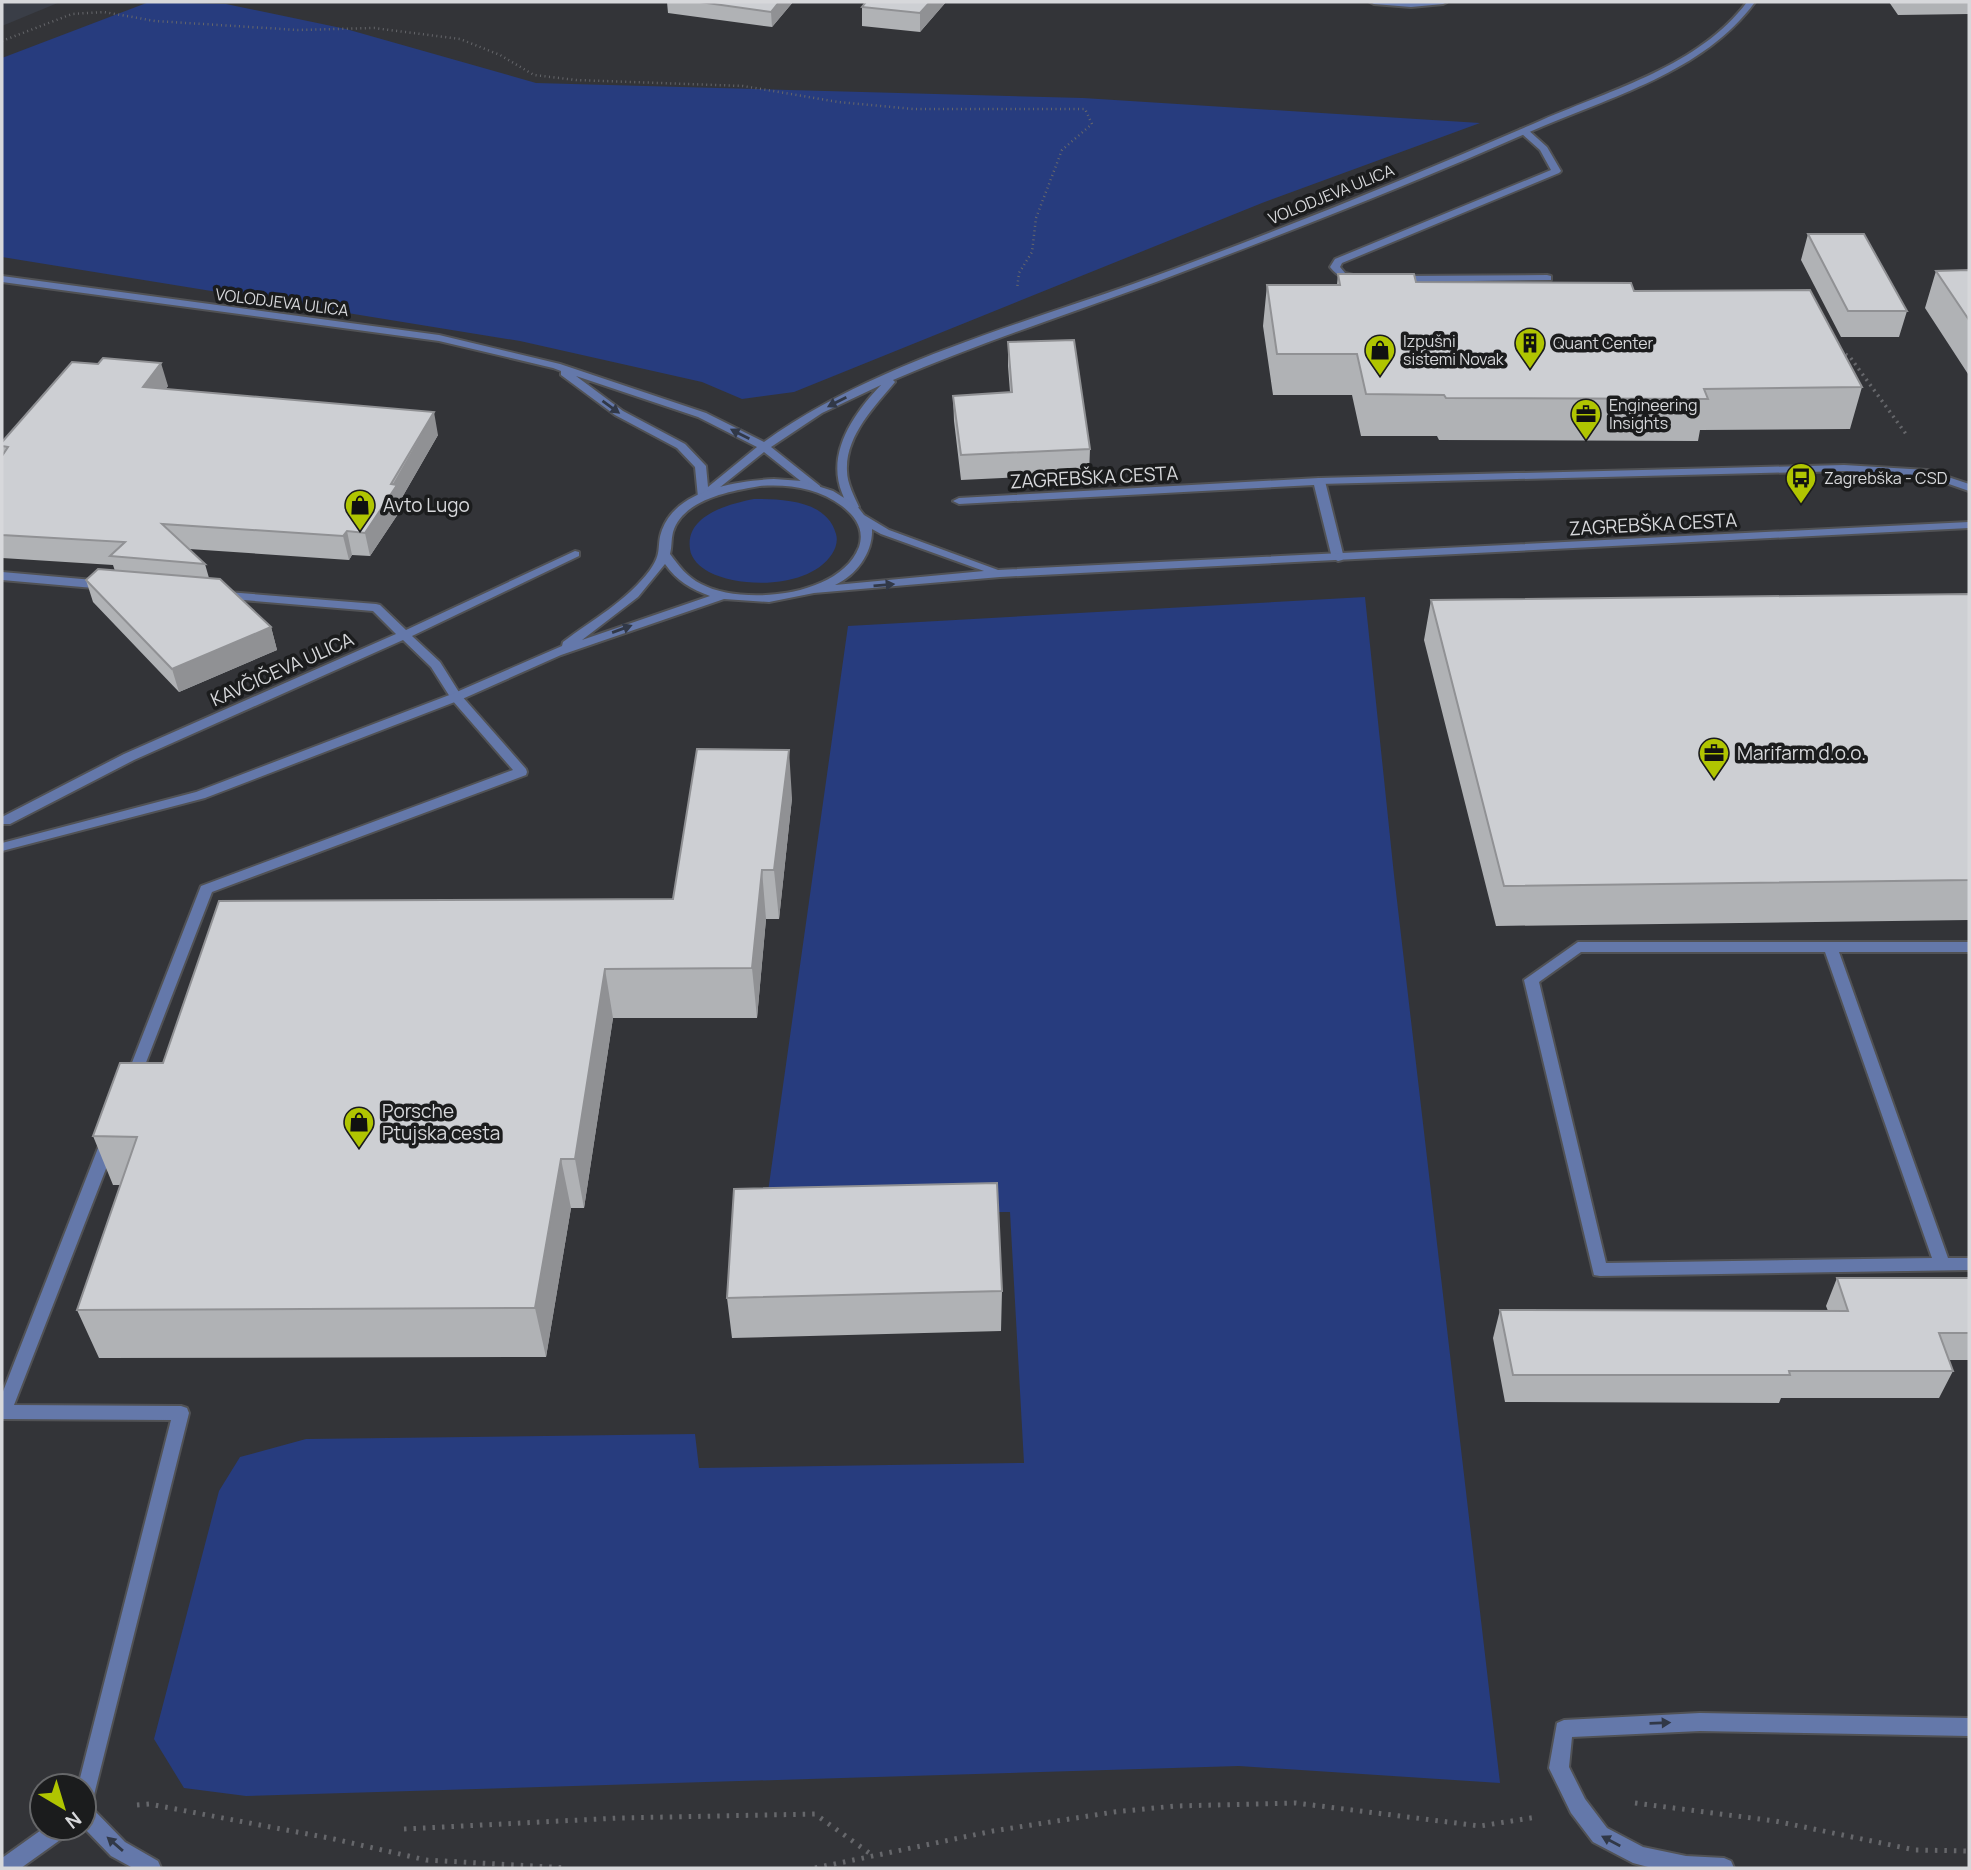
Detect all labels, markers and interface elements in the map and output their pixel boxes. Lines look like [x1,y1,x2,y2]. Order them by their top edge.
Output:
street label: VOLODJEVA ULICA [1265,159,1397,229]
street label: VOLODJEVA ULICA [214,283,350,321]
building icon: Quant Center [1513,326,1547,370]
place label: Izpušni sistemi Novak [1403,330,1505,370]
place label: Quant Center [1553,332,1654,354]
shop icon: Izpušni sistemi Novak [1363,333,1397,377]
place label: Engineering Insights [1609,394,1697,434]
one-way arrow [826,395,846,407]
office icon: Engineering Insights [1569,397,1603,441]
one-way arrow [602,399,620,413]
one-way arrow [730,429,750,440]
street label: ZAGREBŠKA CESTA [1009,460,1179,494]
bus stop icon: Zagrebška - CSD [1784,461,1818,505]
place label: Zagrebška - CSD [1824,467,1948,489]
shop icon: Avto Lugo [343,488,377,532]
place label: Avto Lugo [383,492,470,518]
street label: ZAGREBŠKA CESTA [1568,507,1738,541]
one-way arrow [873,579,895,590]
one-way arrow [611,623,632,634]
street label: KAVČIČEVA ULICA [206,626,358,712]
office icon: Marifarm d.o.o. [1697,736,1731,780]
place label: Marifarm d.o.o. [1737,740,1866,766]
place label: Porsche Ptujska cesta [382,1098,500,1146]
shop icon: Porsche Ptujska cesta [342,1105,376,1149]
one-way arrow [1649,1717,1671,1728]
north arrow [28,1772,98,1842]
text: N [60,1806,87,1835]
one-way arrow [1602,1835,1621,1847]
one-way arrow [106,1836,124,1852]

